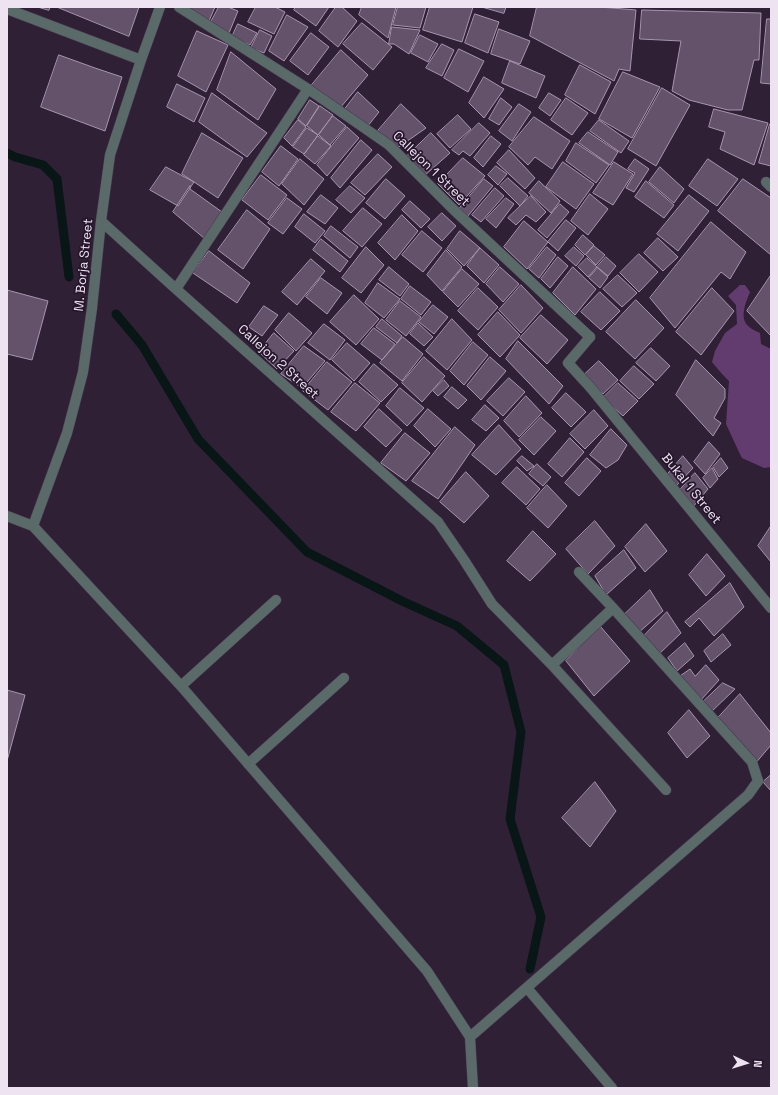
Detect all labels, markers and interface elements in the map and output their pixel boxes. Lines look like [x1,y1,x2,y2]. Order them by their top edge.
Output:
street label: Callejon 1 Street [389,128,473,210]
street label: M. Borja Street [71,218,97,312]
street label: Callejon 2 Street [234,322,322,402]
street label: Bukal 1 Street [658,451,724,527]
north arrow [726,1043,766,1083]
text: N [751,1060,765,1068]

